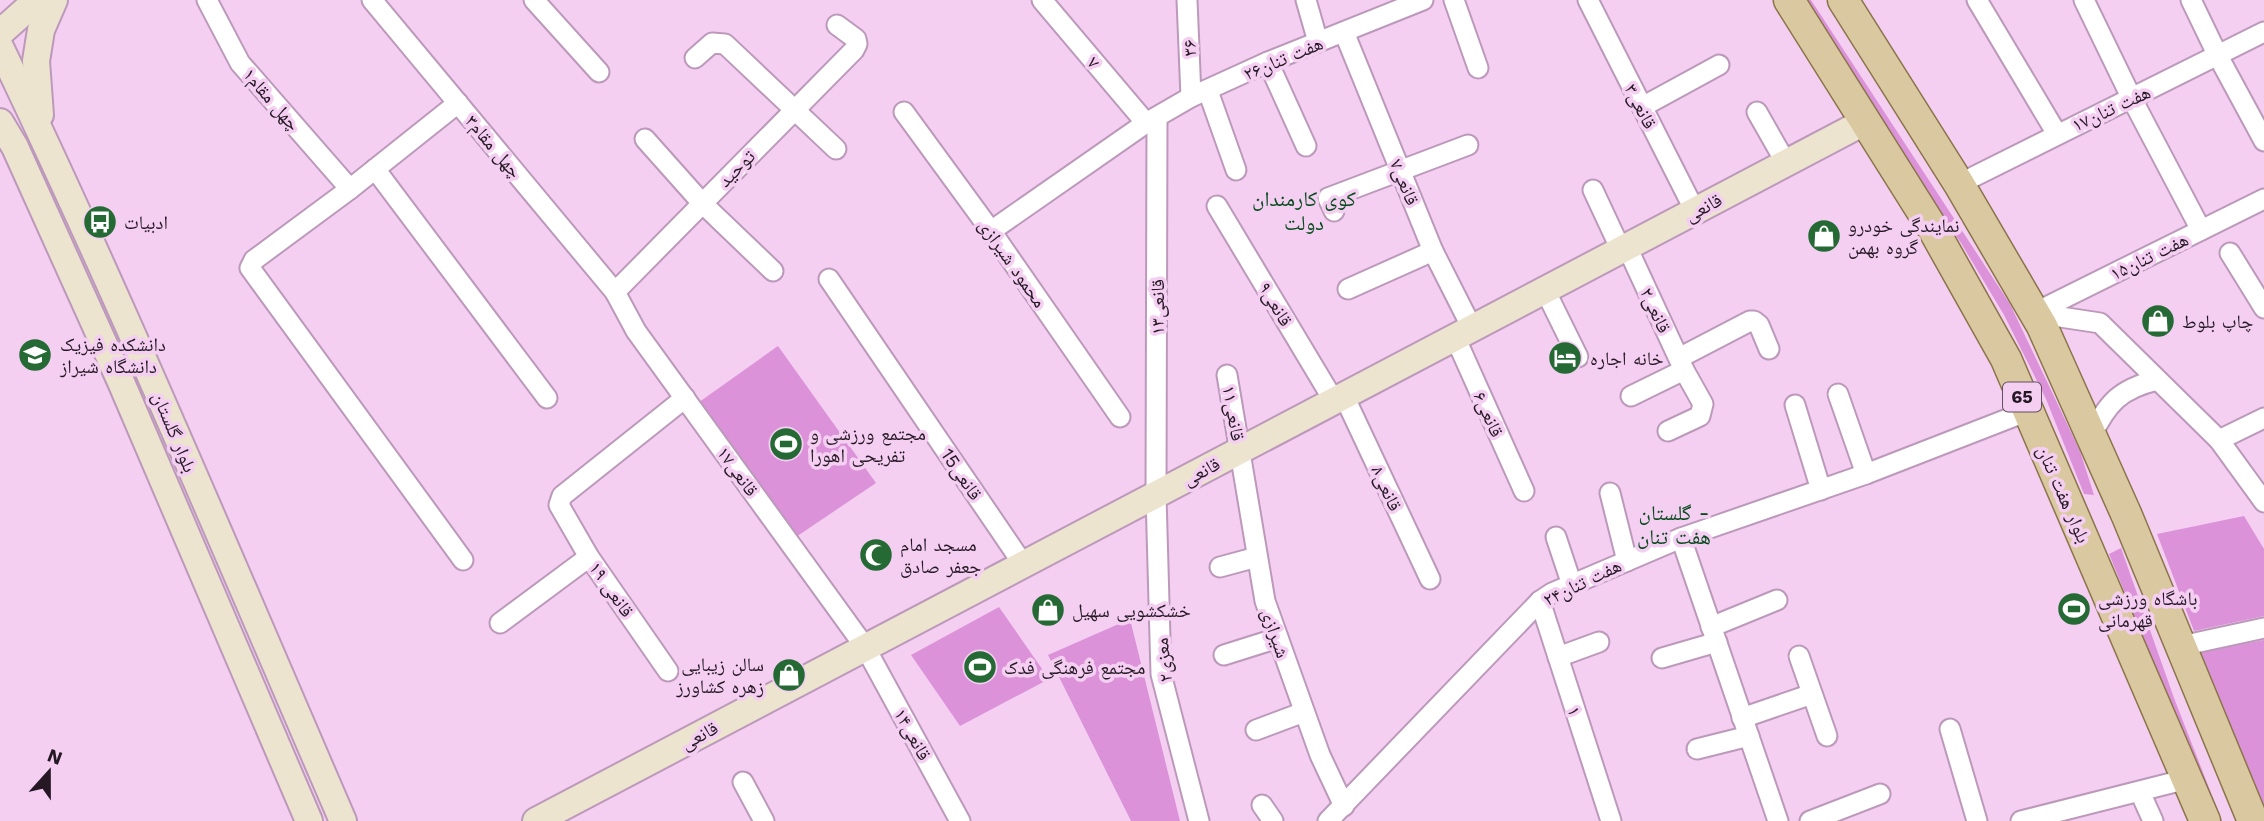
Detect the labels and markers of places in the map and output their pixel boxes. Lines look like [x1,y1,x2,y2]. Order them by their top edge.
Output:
bus stop icon: ادبیات [81,203,119,241]
place label: ادبیات [124,211,168,234]
place label: نمایندگی خودرو گروه بهمن [1848,214,1959,259]
shop icon: نمایندگی خودرو گروه بهمن [1805,217,1843,255]
shop icon: چاپ بلوط [2139,302,2177,340]
place label: چاپ بلوط [2182,310,2253,333]
place label: دانشکده فیزیک دانشگاه شیراز [59,333,166,378]
school or university icon: دانشکده فیزیک دانشگاه شیراز [16,336,54,374]
hotel icon: خانه اجاره [1546,339,1584,377]
place label: خانه اجاره [1590,347,1664,370]
place label: مجتمع ورزشی و تفریحی اهورا [810,422,926,467]
sports icon: مجتمع ورزشی و تفریحی اهورا [767,425,805,463]
place label: مسجد امام جعفر صادق [900,533,981,578]
mosque icon: مسجد امام جعفر صادق [857,536,895,574]
place label: باشگاه ورزشی قهرمانی [2098,587,2197,632]
sports icon: باشگاه ورزشی قهرمانی [2055,590,2093,628]
shop icon: خشکشویی سهیل [1029,591,1067,629]
place label: خشکشویی سهیل [1072,599,1191,622]
sports icon: مجتمع فرهنگی فدک [961,648,999,686]
place label: سالن زیبایی زهره کشاورز [675,653,764,698]
shop icon: سالن زیبایی زهره کشاورز [770,656,808,694]
place label: مجتمع فرهنگی فدک [1004,656,1145,680]

